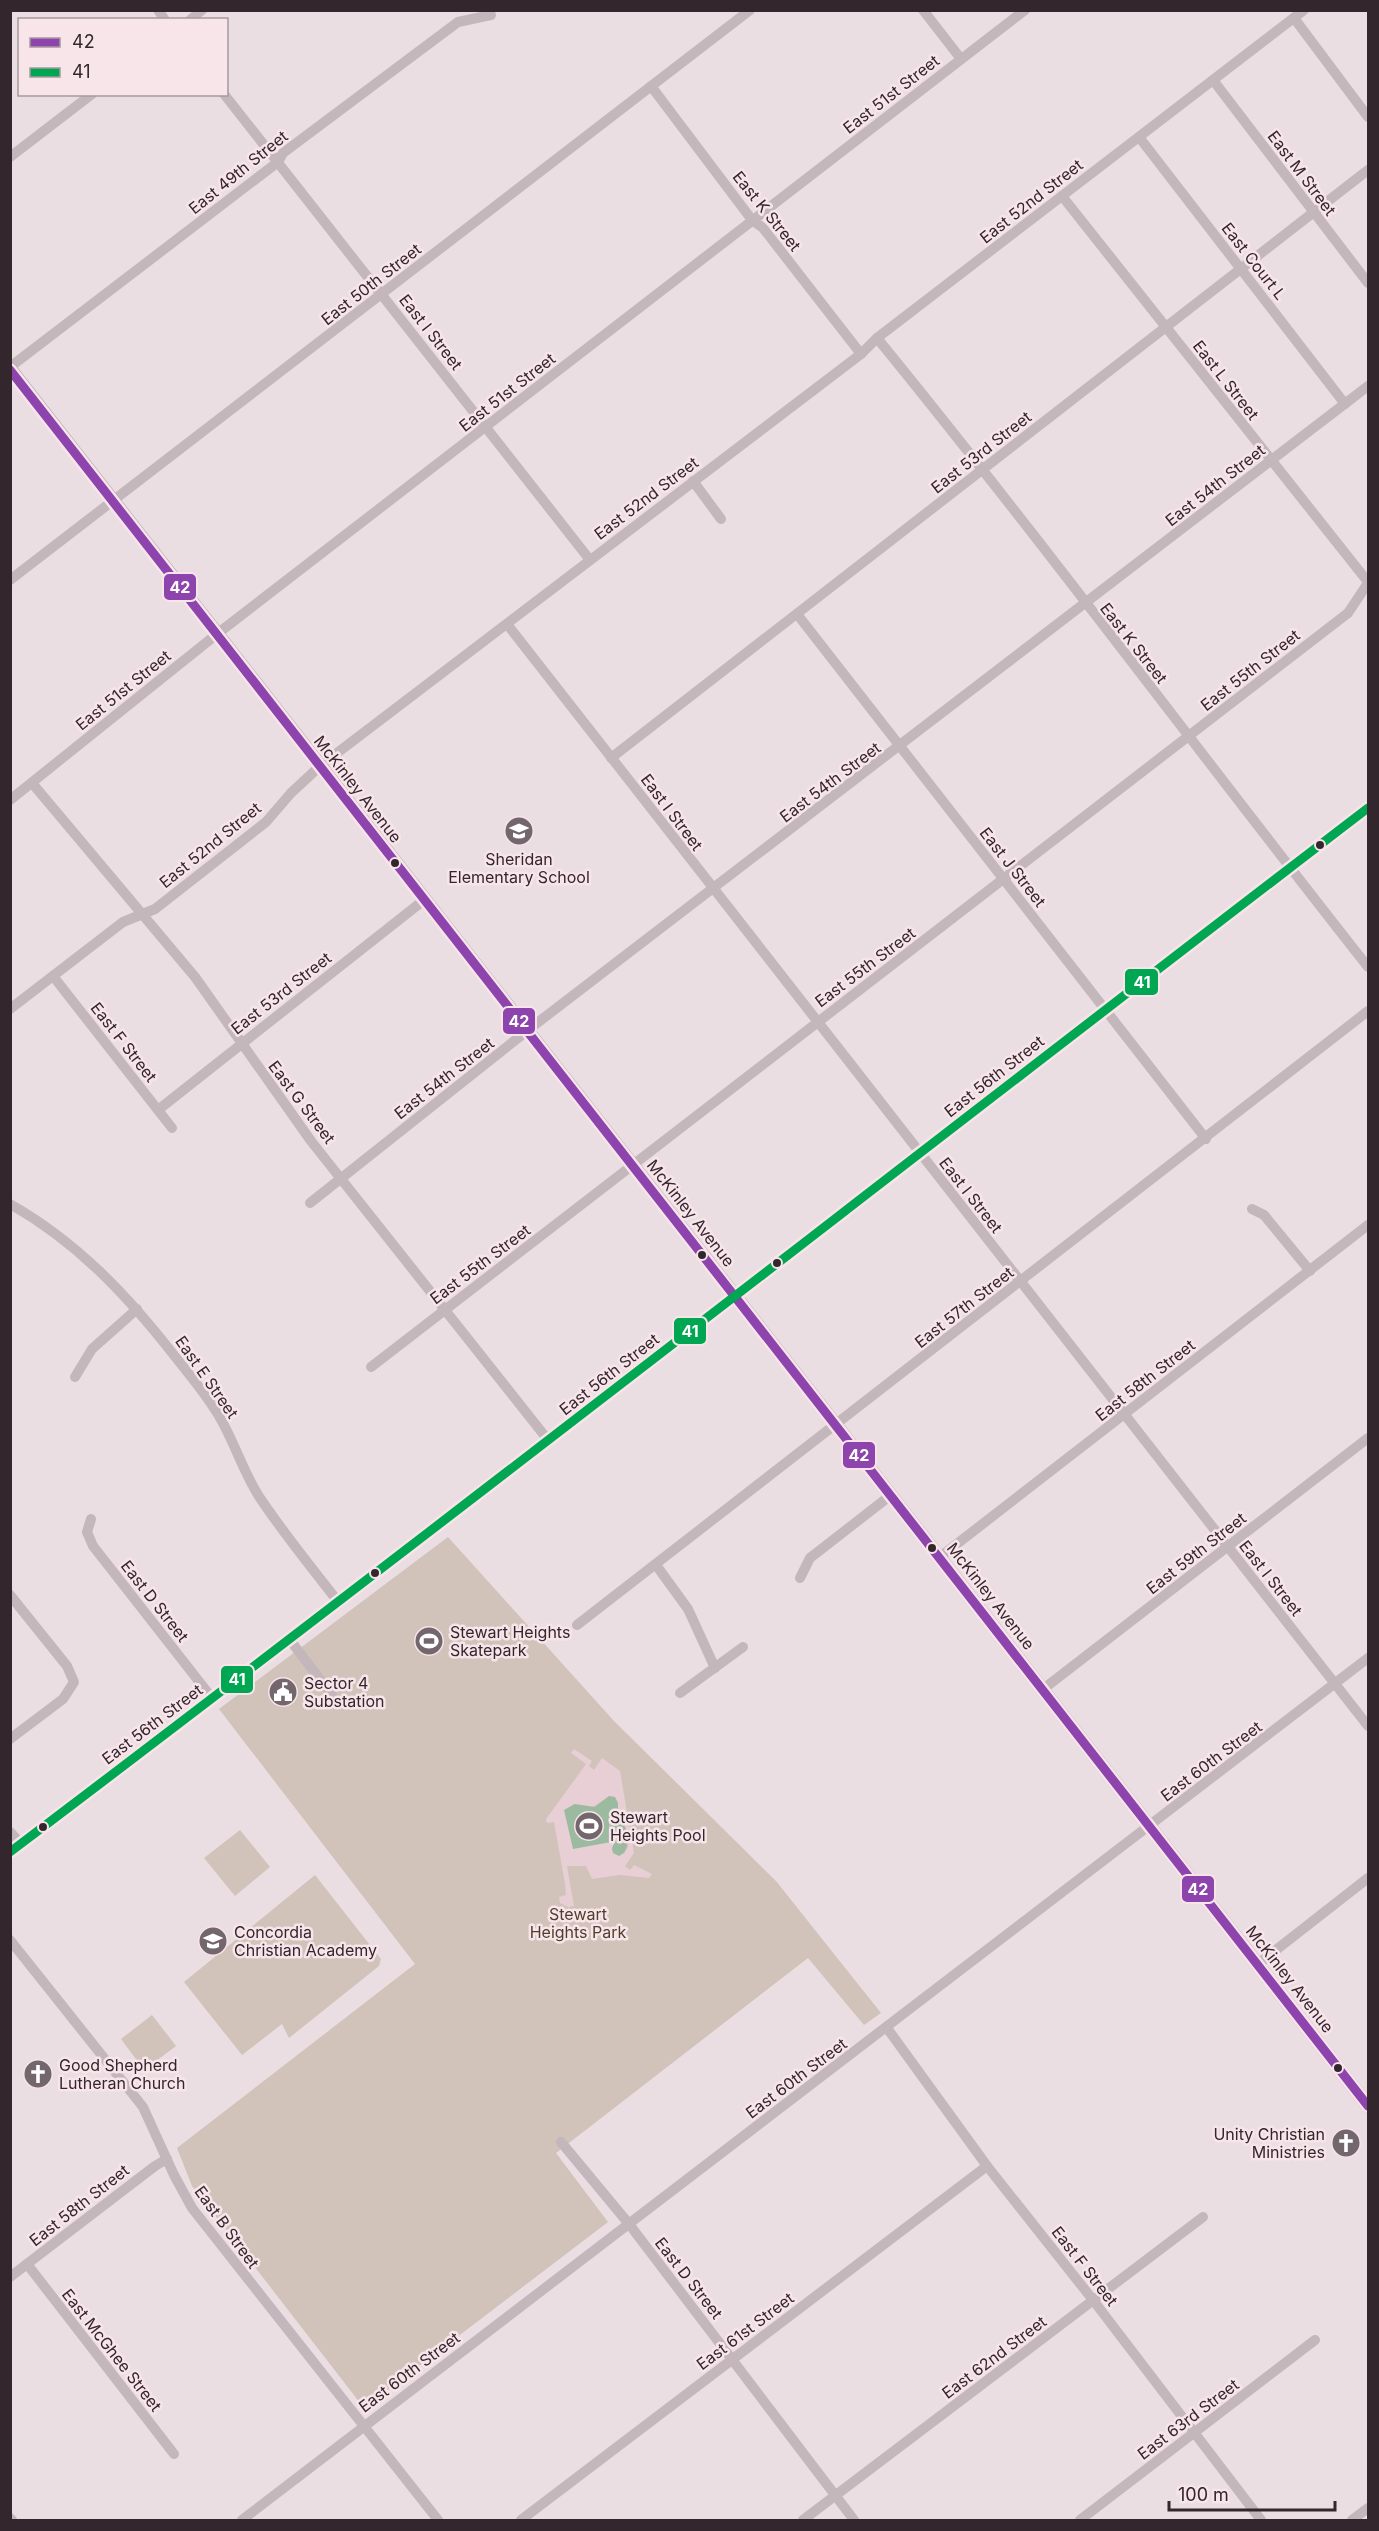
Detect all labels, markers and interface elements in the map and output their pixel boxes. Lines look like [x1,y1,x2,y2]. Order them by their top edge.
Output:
legend [18,18,228,96]
text: 42 [72,31,95,52]
street label: East 51st Street [839,50,943,138]
text: 41 [72,61,91,82]
street label: East 49th Street [184,126,292,218]
street label: East M Street [1264,127,1340,219]
street label: East 52nd Street [976,155,1086,247]
street label: East K Street [729,167,805,255]
street label: East Court L [1218,218,1290,304]
street label: East 50th Street [317,239,425,329]
street label: East I Street [395,290,467,374]
street label: East L Street [1189,336,1263,424]
street label: East 51st Street [455,348,559,436]
street label: East 53rd Street [927,407,1035,497]
street label: East 54th Street [1161,440,1269,530]
street label: East 52nd Street [590,452,702,544]
line badge: 42 [163,573,197,601]
text: 42 [170,577,190,597]
street label: East K Street [1096,599,1172,687]
street label: East 55th Street [1196,625,1304,715]
street label: East 51st Street [71,646,175,734]
street label: McKinley Avenue [310,731,406,847]
street label: East 54th Street [776,738,884,826]
street label: East I Street [637,770,707,854]
street label: East 52nd Street [155,798,265,892]
school or university icon: Sheridan Elementary School [503,815,535,847]
street label: East J Street [976,823,1050,911]
unlabelled marker [1314,839,1326,851]
place label: Sheridan Elementary School [448,849,590,887]
unlabelled marker [389,857,401,869]
street label: East 55th Street [811,923,919,1011]
street label: East 53rd Street [227,948,335,1038]
line badge: 41 [1124,968,1159,996]
text: 41 [1133,972,1151,992]
street label: East F Street [87,998,161,1086]
line badge: 42 [502,1007,536,1035]
text: 42 [509,1011,529,1031]
street label: East 56th Street [940,1031,1048,1121]
street label: East 54th Street [390,1033,498,1123]
street label: East G Street [264,1057,340,1147]
street label: East I Street [935,1153,1007,1237]
street label: McKinley Avenue [643,1155,739,1271]
street label: East 55th Street [426,1220,534,1308]
unlabelled marker [696,1249,708,1261]
unlabelled marker [771,1257,783,1269]
street label: East 57th Street [911,1262,1017,1352]
line badge: 41 [673,1317,707,1345]
text: 41 [681,1321,699,1341]
street label: East 56th Street [555,1329,663,1419]
street label: East E Street [171,1332,243,1422]
street label: East 58th Street [1091,1335,1199,1425]
line badge: 42 [842,1441,876,1469]
text: 42 [849,1445,869,1465]
street label: East 59th Street [1142,1508,1250,1598]
street label: East I Street [1235,1536,1307,1620]
street label: McKinley Avenue [943,1538,1039,1654]
unlabelled marker [926,1542,938,1554]
street label: East D Street [117,1556,193,1646]
unlabelled marker [369,1567,381,1579]
place label: Stewart Heights Skatepark [450,1622,570,1660]
sports icon: Stewart Heights Skatepark [413,1625,445,1657]
line badge: 41 [220,1665,254,1694]
text: 41 [228,1669,246,1689]
place label: Sector 4 Substation [304,1673,384,1711]
public building icon: Sector 4 Substation [267,1676,299,1708]
street label: East 56th Street [98,1680,206,1768]
street label: East 60th Street [1157,1716,1265,1806]
place label: Stewart Heights Pool [610,1807,706,1845]
sports icon: Stewart Heights Pool [573,1810,605,1842]
unlabelled marker [37,1821,49,1833]
line badge: 42 [1181,1875,1215,1903]
text: 42 [1188,1879,1208,1899]
park label: Stewart Heights Park [530,1904,627,1942]
street label: McKinley Avenue [1242,1921,1338,2037]
place label: Concordia Christian Academy [234,1922,377,1960]
school or university icon: Concordia Christian Academy [197,1925,229,1957]
street label: East 60th Street [742,2033,850,2123]
place label: Good Shepherd Lutheran Church [59,2055,185,2093]
church icon: Good Shepherd Lutheran Church [22,2058,54,2090]
unlabelled marker [1332,2062,1344,2074]
place label: Unity Christian Ministries [1213,2124,1325,2162]
church icon: Unity Christian Ministries [1330,2127,1362,2159]
street label: East 58th Street [25,2160,133,2250]
street label: East B Street [190,2182,264,2272]
street label: East F Street [1048,2222,1122,2310]
street label: East D Street [651,2233,727,2323]
street label: East McGhee Street [58,2285,166,2415]
street label: East 61st Street [692,2288,798,2374]
street label: East 62nd Street [938,2311,1050,2403]
street label: East 60th Street [355,2327,463,2417]
street label: East 63rd Street [1133,2374,1243,2464]
scale bar [1169,2474,1336,2512]
text: 100 m [1178,2484,1229,2505]

